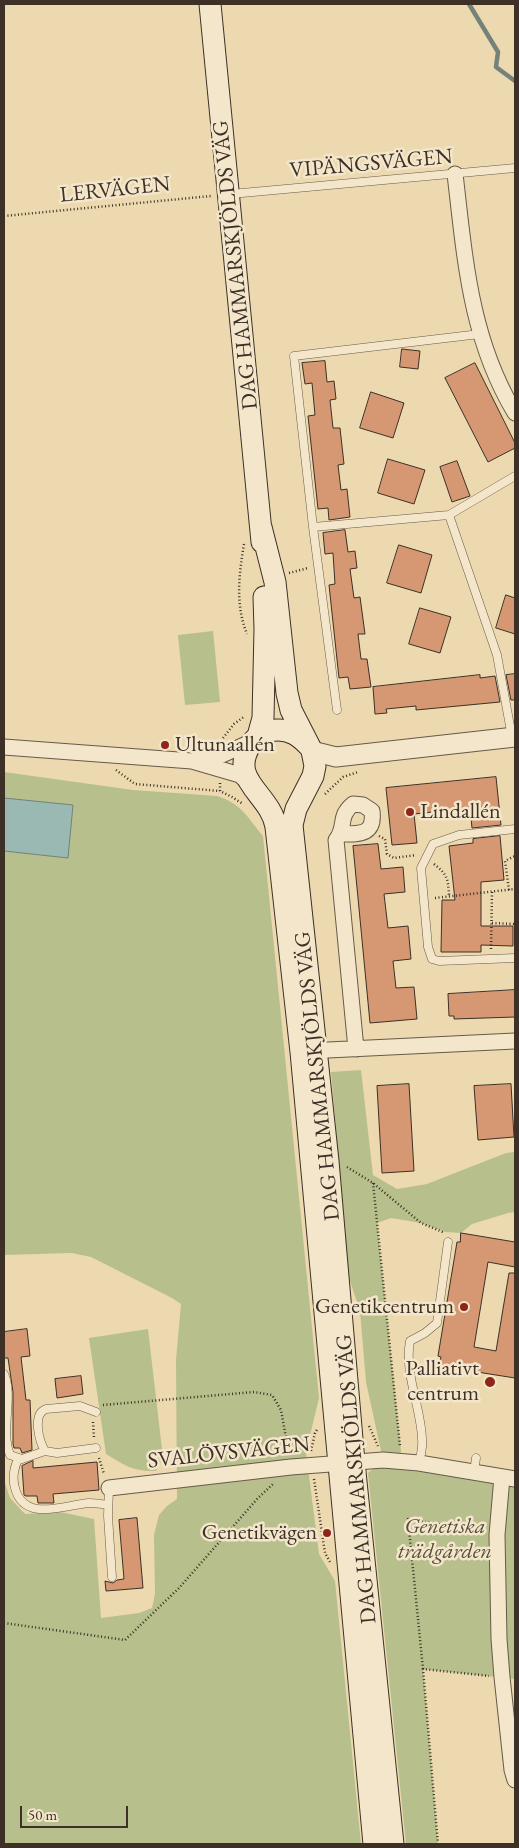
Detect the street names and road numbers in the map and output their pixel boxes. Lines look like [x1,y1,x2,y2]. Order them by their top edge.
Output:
street label: DAG HAMMARSKJÖLDS VÄG [208,119,264,411]
street label: VIPÄNGSVÄGEN [288,144,454,184]
street label: LERVÄGEN [59,171,171,209]
street label: DAG HAMMARSKJÖLDS VÄG [290,930,346,1222]
street label: DAG HAMMARSKJÖLDS VÄG [331,1333,383,1625]
street label: SVALÖVSVÄGEN [147,1431,311,1475]

